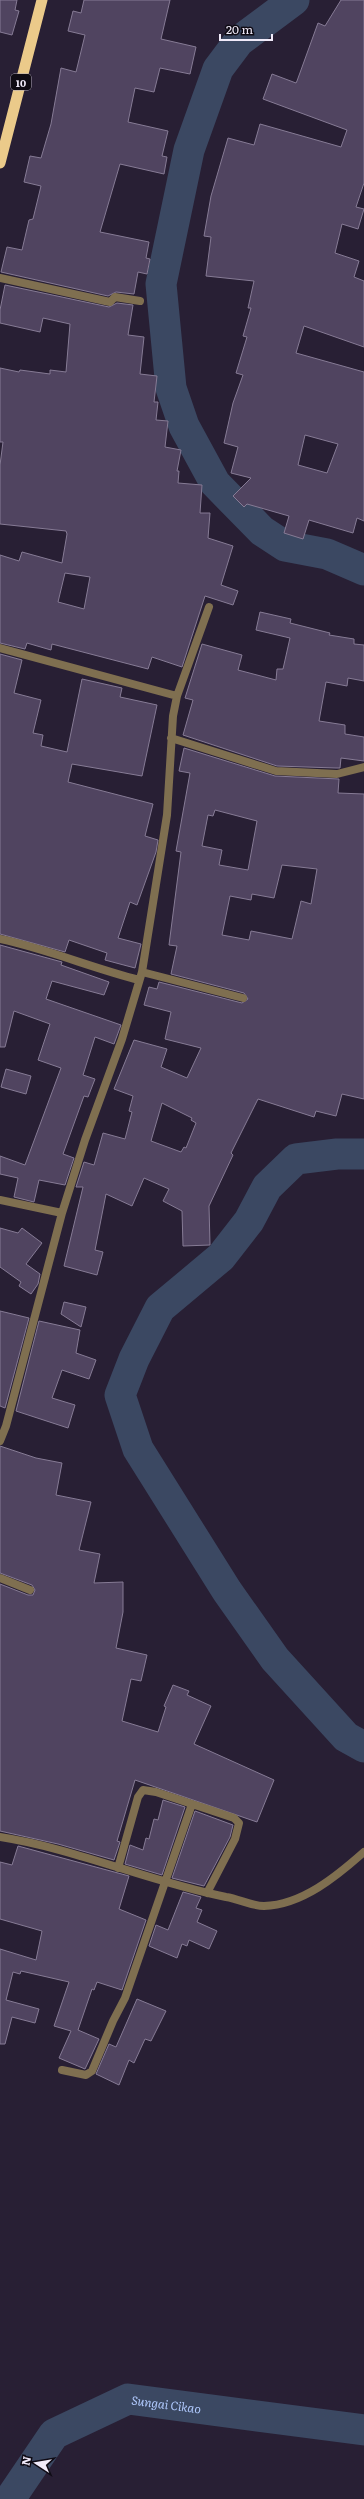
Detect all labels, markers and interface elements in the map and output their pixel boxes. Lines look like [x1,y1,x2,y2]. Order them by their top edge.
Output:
scale bar [220,16,272,42]
text: 20 m [226,20,253,38]
road number: 10 [11,74,31,90]
water label: Sungai Cikao [131,2391,202,2418]
north arrow [16,2443,56,2483]
text: N [16,2455,34,2467]

